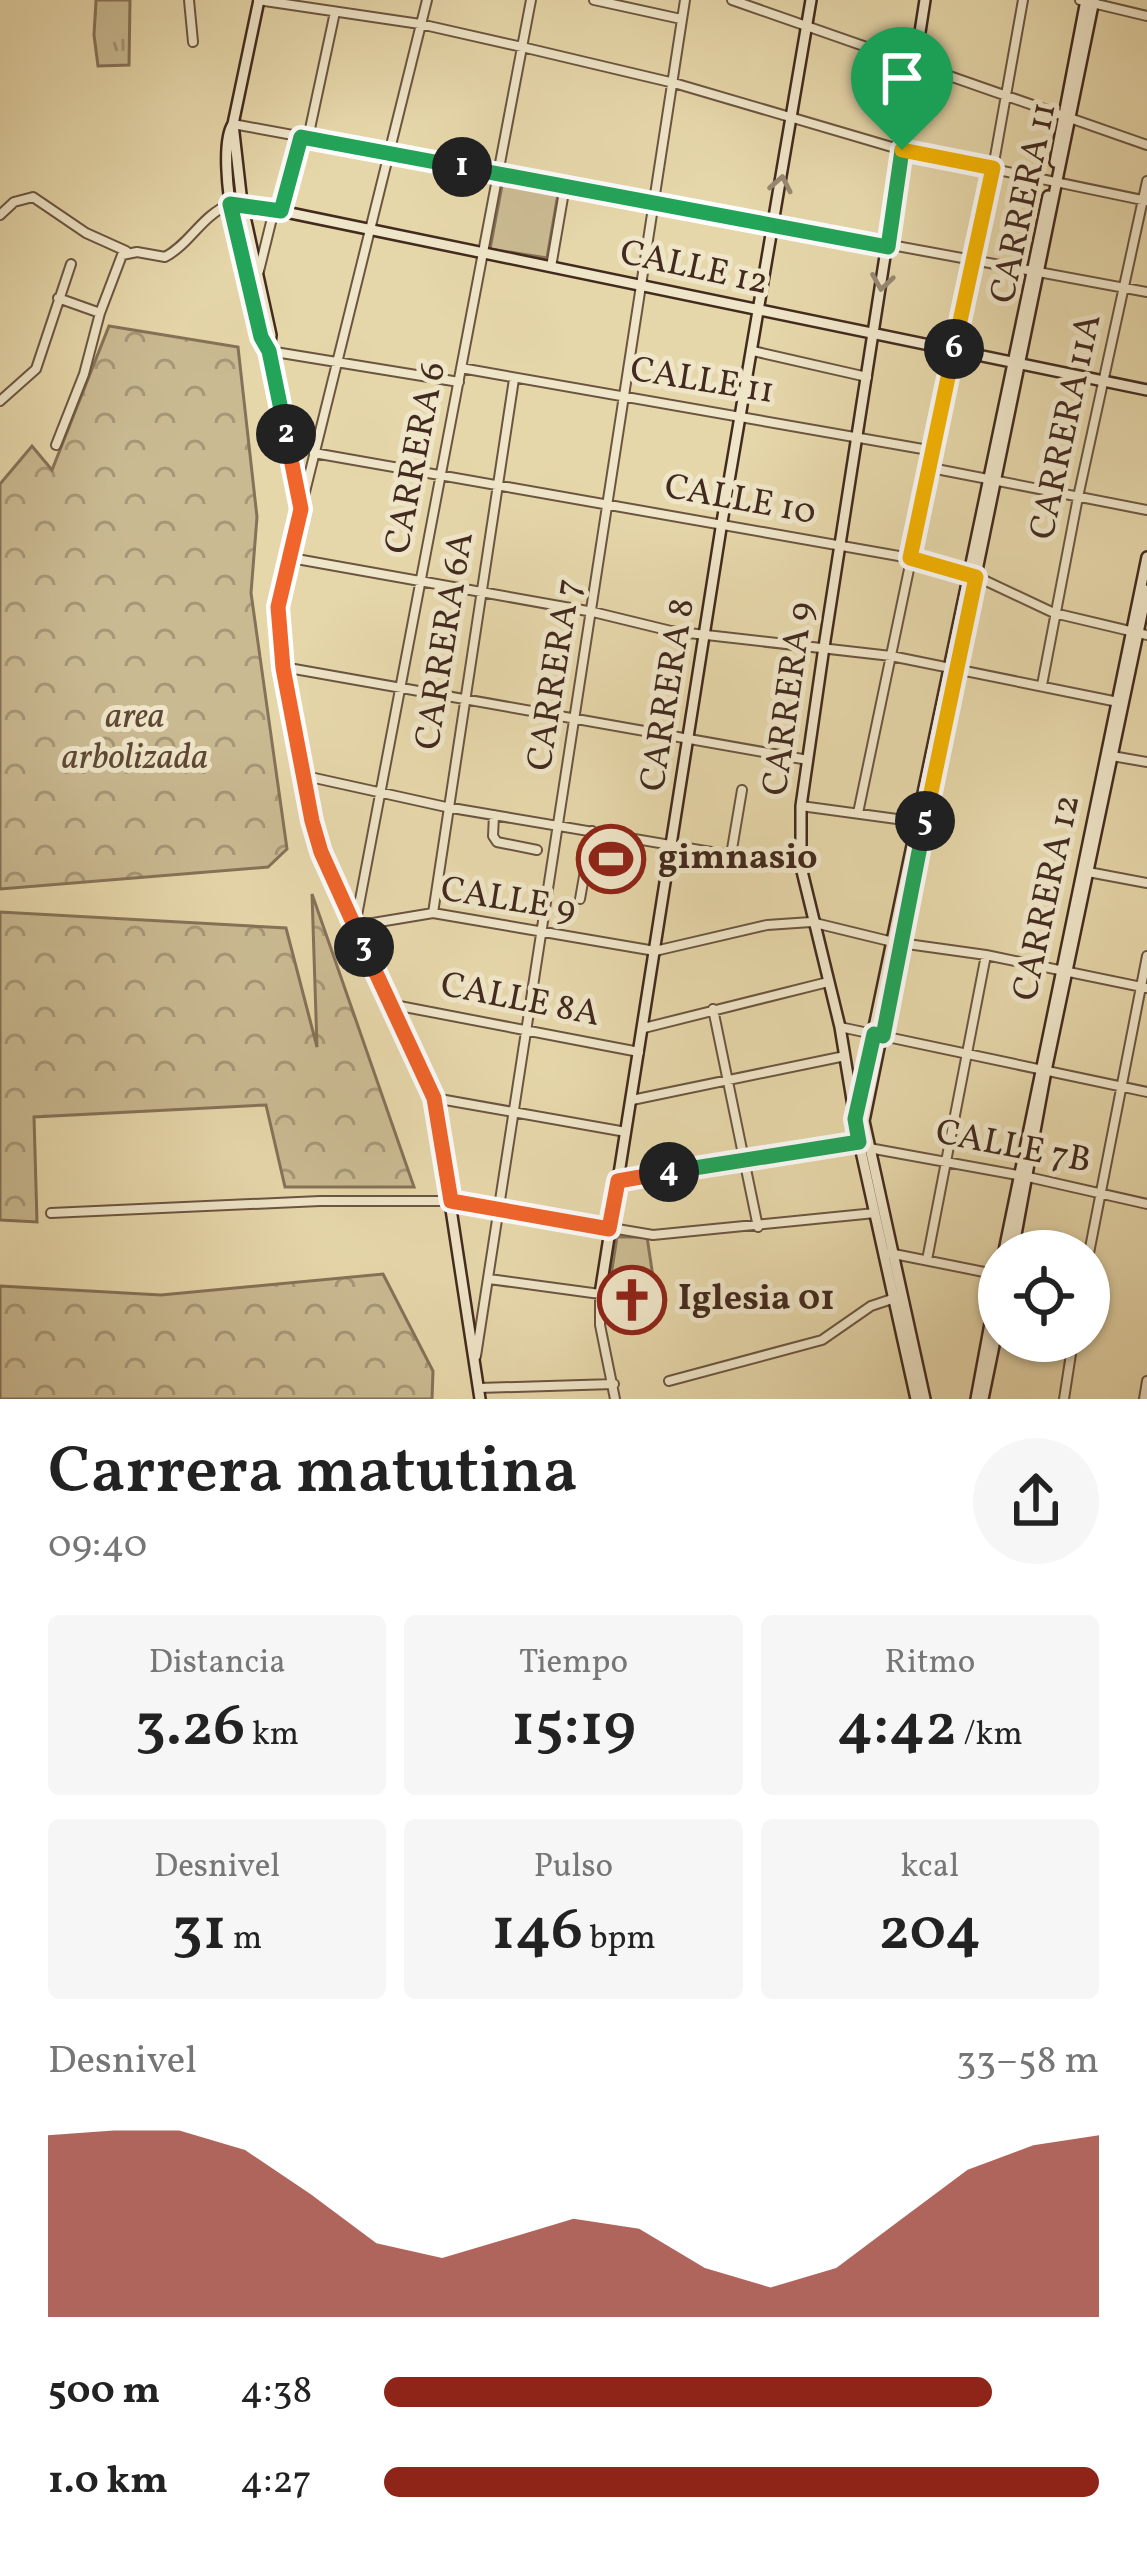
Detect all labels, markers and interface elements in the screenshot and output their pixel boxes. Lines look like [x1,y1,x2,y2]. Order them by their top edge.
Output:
pin [851,27,953,150]
icon: arrive [869,45,935,111]
street label: CARRERA 11 [979,98,1071,308]
pin: 1 [432,137,492,197]
text: 1 [455,144,469,190]
one-way arrow [767,174,793,194]
street label: CALLE 12 [615,229,773,309]
one-way arrow [871,272,896,292]
street label: CARRERA 11A [1019,310,1115,544]
pin: 6 [924,319,984,379]
text: 6 [945,326,963,372]
street label: CALLE 11 [626,346,778,418]
street label: CARRERA 6 [374,358,460,558]
pin: 2 [256,404,316,464]
text: 2 [277,411,295,457]
street label: CALLE 10 [660,463,820,539]
street label: CARRERA 6A [404,529,488,753]
street label: CARRERA 7 [516,575,596,775]
street label: CARRERA 8 [629,595,709,795]
street label: CARRERA 9 [752,599,828,799]
park label: area arbolizada [62,693,208,784]
street label: CARRERA 12 [1002,790,1094,1006]
pin: 5 [895,791,955,851]
text: 5 [917,798,933,844]
sports icon: gimnasio [576,824,646,894]
place label: gimnasio [658,834,818,884]
street label: CALLE 9 [437,866,579,936]
pin: 3 [334,917,394,977]
text: 3 [356,924,372,970]
street label: CALLE 8A [436,961,604,1041]
street label: CALLE 7B [931,1108,1095,1188]
pin: 4 [639,1142,699,1202]
text: 4 [659,1149,679,1195]
map controls [978,1230,1110,1362]
button: locate [978,1230,1110,1362]
church icon: Iglesia 01 [597,1265,667,1335]
place label: Iglesia 01 [678,1275,835,1325]
text: Carrera matutina [48,1428,578,1520]
button: share [973,1438,1099,1564]
text: 09:40 [48,1519,147,1573]
text: Distancia [149,1641,286,1687]
text: Tiempo [519,1641,628,1687]
text: Ritmo [884,1641,975,1687]
text: 3.26 [135,1687,245,1770]
text: 15:19 [511,1687,636,1770]
text: 4:42 [837,1687,957,1770]
text: km [245,1713,299,1759]
text: /km [957,1713,1023,1759]
text: Desnivel [154,1845,280,1891]
text: Pulso [534,1845,613,1891]
text: kcal [901,1845,959,1891]
text: 31 [172,1891,226,1974]
text: 146 [491,1891,583,1974]
text: 204 [878,1891,981,1974]
text: m [226,1917,262,1963]
text: bpm [583,1917,656,1963]
text: Desnivel [48,2035,197,2089]
text: 33–58 m [956,2035,1099,2089]
text: 500 m [48,2365,160,2419]
text: 4:38 [240,2365,312,2419]
text: 1.0 km [48,2455,168,2509]
text: 4:27 [240,2455,311,2509]

